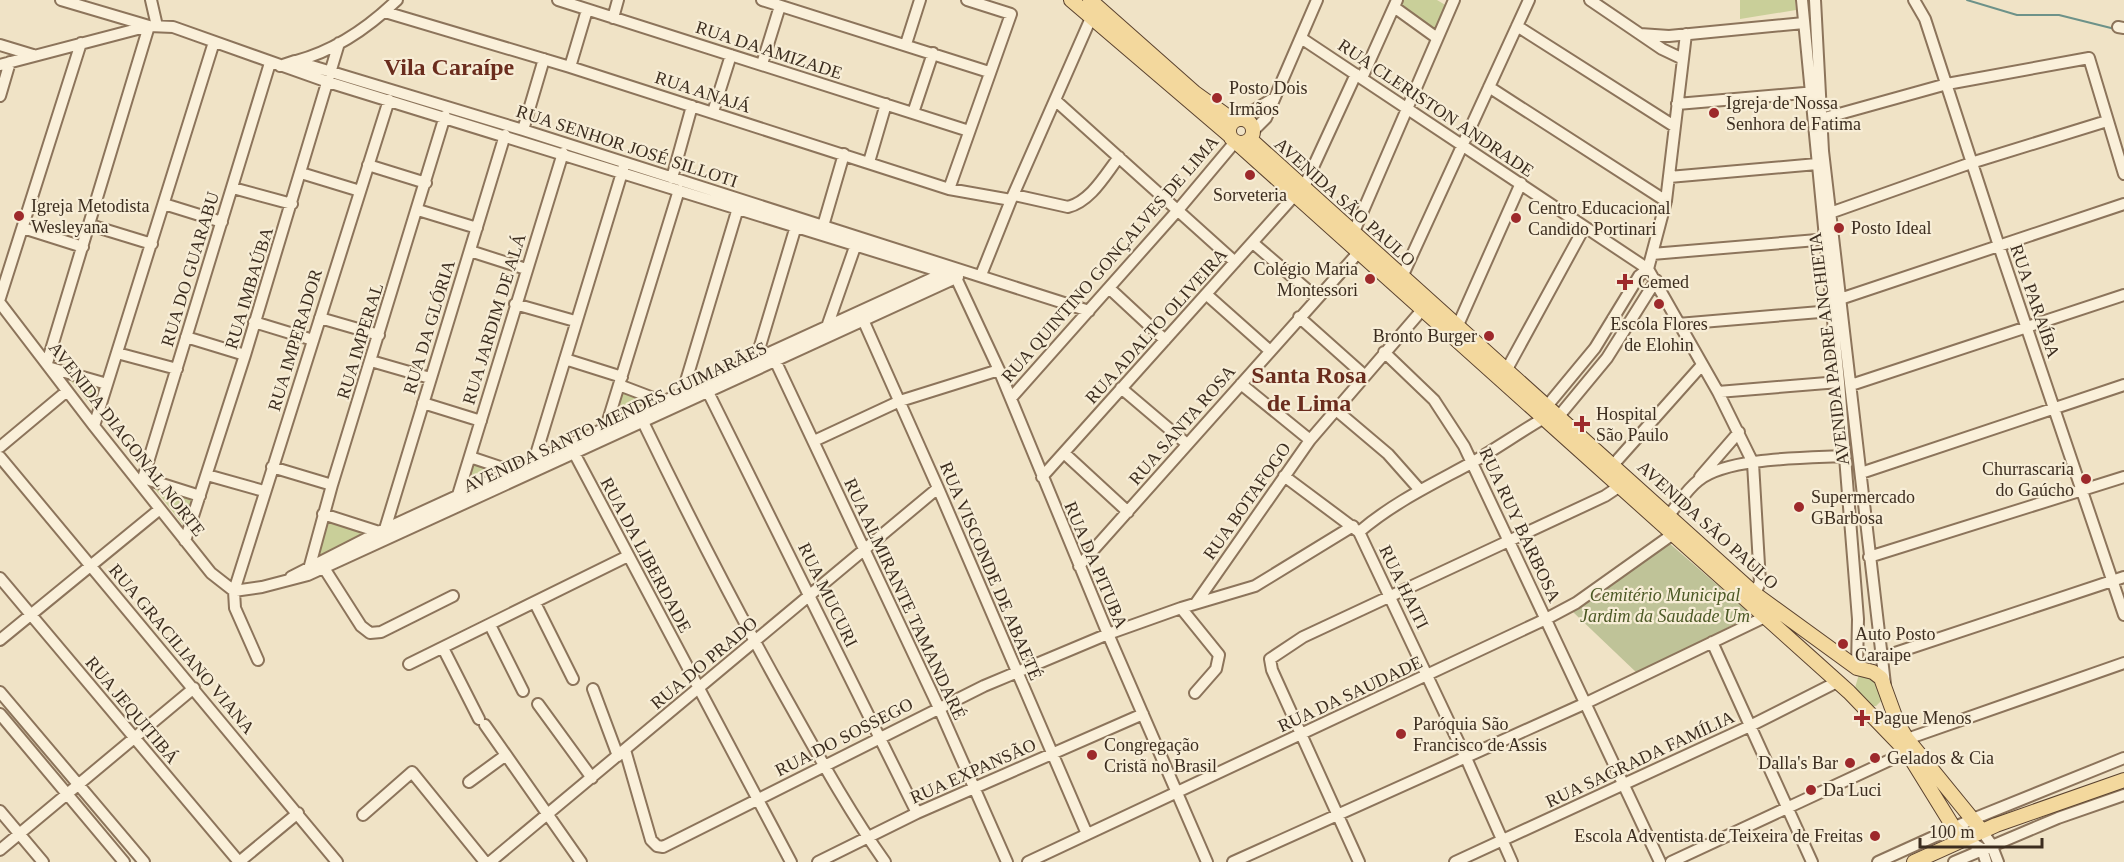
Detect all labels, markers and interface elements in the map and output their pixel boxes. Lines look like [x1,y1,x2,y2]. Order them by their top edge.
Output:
street label: RUA DA AMIZADE [693,17,845,83]
street label: RUA CLERISTON ANDRADE [1334,35,1538,181]
district label: Vila Caraípe [384,54,515,80]
street label: RUA ANAJÁ [653,66,754,117]
place label: Posto Dois Irmãos [1229,78,1308,119]
marker: Posto Dois Irmãos [1210,91,1224,105]
place label: Igreja de Nossa Senhora de Fatima [1726,93,1861,134]
street label: RUA SENHOR JOSÉ SILLOTI [514,100,740,191]
marker: Igreja de Nossa Senhora de Fatima [1707,106,1721,120]
street label: RUA QUINTINO GONÇALVES DE LIMA [997,132,1223,386]
street label: AVENIDA SÃO PAULO [1271,133,1420,270]
marker: Sorveteria [1243,168,1257,182]
place label: Sorveteria [1213,185,1287,205]
street label: RUA DO GUARABU [157,189,223,349]
place label: Igreja Metodista Wesleyana [31,196,149,237]
place label: Centro Educacional Candido Portinari [1528,198,1670,239]
marker: Igreja Metodista Wesleyana [12,209,26,223]
marker: Centro Educacional Candido Portinari [1509,211,1523,225]
place label: Posto Ideal [1851,218,1932,238]
marker: Posto Ideal [1832,221,1846,235]
street label: RUA IMBAÚBA [220,224,277,351]
street label: RUA JARDIM DE ALÁ [458,231,530,407]
street label: AVENIDA PADRE ANCHIETA [1805,231,1853,467]
street label: RUA PARAÍBA [2006,241,2065,360]
street label: RUA ADALTO OLIVEIRA [1081,244,1231,408]
street label: RUA DA GLÓRIA [398,257,459,396]
place label: Colégio Maria Montessori [1254,259,1358,300]
street label: RUA IMPERADOR [264,267,326,413]
marker: Colégio Maria Montessori [1363,272,1377,286]
place label: Cemed [1638,272,1689,292]
marker: Cemed [1616,273,1634,291]
street label: RUA IMPERAL [333,280,387,402]
marker: Escola Flores de Elohin [1652,297,1666,311]
place label: Escola Flores de Elohin [1610,314,1708,355]
place label: Bronto Burger [1373,326,1477,346]
marker: Bronto Burger [1482,329,1496,343]
street label: AVENIDA SANTO MENDES GUIMARÃES [460,337,770,496]
street label: AVENIDA DIAGONAL NORTE [45,338,209,540]
street label: RUA SANTA ROSA [1125,361,1239,489]
district label: Santa Rosa de Lima [1251,362,1367,416]
place label: Hospital São Paulo [1596,404,1669,445]
marker: Hospital São Paulo [1573,415,1591,433]
street label: RUA BOTAFOGO [1199,439,1295,563]
street label: RUA RUY BARBOSA [1475,444,1565,606]
street label: AVENIDA SÃO PAULO [1634,456,1783,593]
street label: RUA VISCONDE DE ABAETÉ [936,458,1047,683]
place label: Churrascaria do Gaúcho [1982,459,2074,500]
marker: Churrascaria do Gaúcho [2079,472,2093,486]
street label: RUA DA LIBERDADE [597,474,695,636]
street label: RUA ALMIRANTE TAMANDARÉ [840,475,971,723]
place label: Supermercado GBarbosa [1811,487,1915,528]
street label: RUA DA PITUBA [1060,498,1132,632]
marker: Supermercado GBarbosa [1792,500,1806,514]
street label: RUA MUCURI [794,540,862,650]
street label: RUA HAITI [1375,542,1433,632]
street label: RUA GRACILIANO VIANA [105,560,259,738]
park label: Cemitério Municipal Jardim da Saudade Um [1580,585,1750,626]
street label: RUA DO PRADO [647,613,761,713]
place label: Auto Posto Caraipe [1855,624,1936,665]
marker: Auto Posto Caraipe [1836,637,1850,651]
street label: RUA JEQUITIBÁ [81,652,183,768]
street label: RUA DA SAUDADE [1275,652,1425,736]
street label: RUA DO SOSSEGO [772,694,916,780]
street label: RUA SAGRADA FAMÍLIA [1542,706,1737,812]
place label: Pague Menos [1874,708,1972,728]
marker: Pague Menos [1855,711,1869,725]
place label: Paróquia São Francisco de Assis [1413,714,1547,755]
marker: Paróquia São Francisco de Assis [1394,727,1408,741]
street label: RUA EXPANSÃO [906,733,1039,808]
place label: Congregação Cristã no Brasil [1104,735,1217,776]
marker: Congregação Cristã no Brasil [1085,748,1099,762]
place label: Gelados & Cia [1887,748,1994,768]
marker: Gelados & Cia [1868,751,1882,765]
place label: Dalla's Bar [1758,753,1838,773]
marker: Dalla's Bar [1843,756,1857,770]
place label: Da Luci [1823,780,1881,800]
marker: Da Luci [1804,783,1818,797]
scale bar [1920,811,2042,849]
text: 100 m [1929,822,1975,842]
place label: Escola Adventista de Teixeira de Freitas [1574,826,1863,846]
marker: Escola Adventista de Teixeira de Freitas [1868,829,1882,843]

